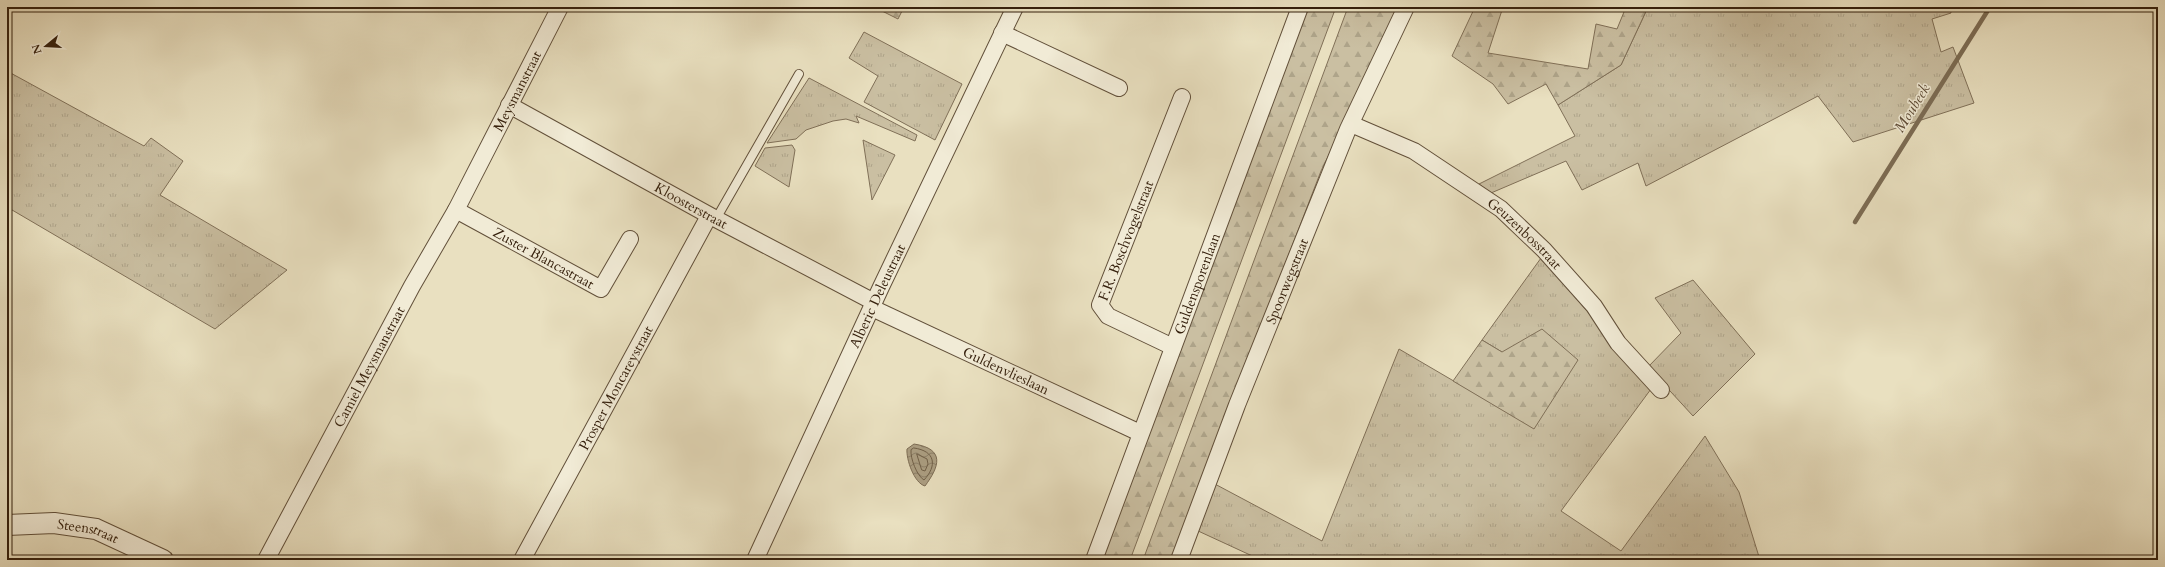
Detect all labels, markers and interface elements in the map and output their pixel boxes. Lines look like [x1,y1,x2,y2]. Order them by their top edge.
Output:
north arrow [26,26,66,66]
text: N [28,42,46,56]
street label: Meysmanstraat [488,47,546,135]
water label: Moubeek [1889,79,1935,136]
street label: F.R. Boschvogelstraat [1093,177,1158,303]
street label: Kloosterstraat [651,178,731,233]
street label: Geuzenbosstraat [1484,193,1567,274]
street label: Zuster Blancastraat [490,223,598,293]
street label: Guldensporenlaan [1169,230,1225,337]
street label: Spoorwegstraat [1261,235,1313,327]
street label: Alberic Deleustraat [845,240,910,351]
street label: Camiel Meysmanstraat [329,302,409,431]
street label: Prosper Moncareystraat [574,322,657,453]
street label: Guldenvlieslaan [960,342,1053,399]
street label: Steenstraat [56,514,122,548]

